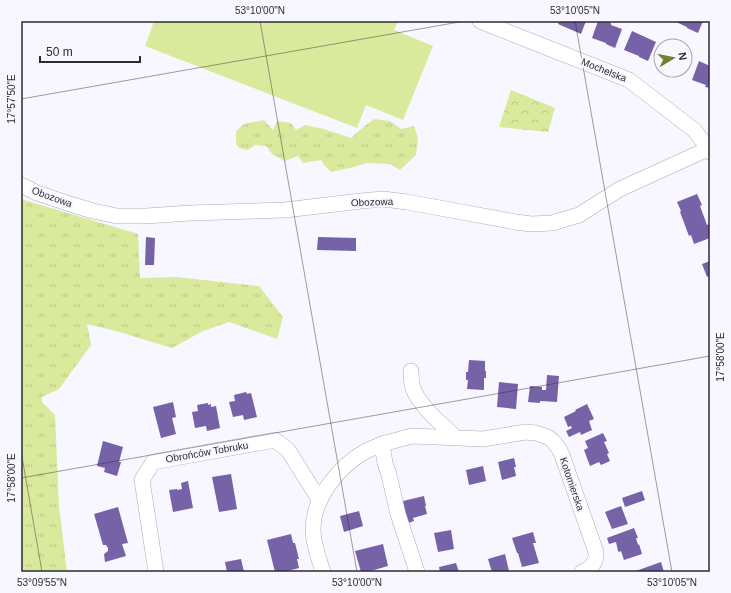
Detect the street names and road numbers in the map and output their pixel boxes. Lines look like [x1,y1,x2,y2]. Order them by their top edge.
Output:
street label: Mochelska [580,56,629,84]
street label: Obozowa [30,185,74,210]
street label: Obozowa [351,196,394,208]
street label: Obrońców Tobruku [165,439,249,465]
street label: Kotomierska [558,456,586,512]

